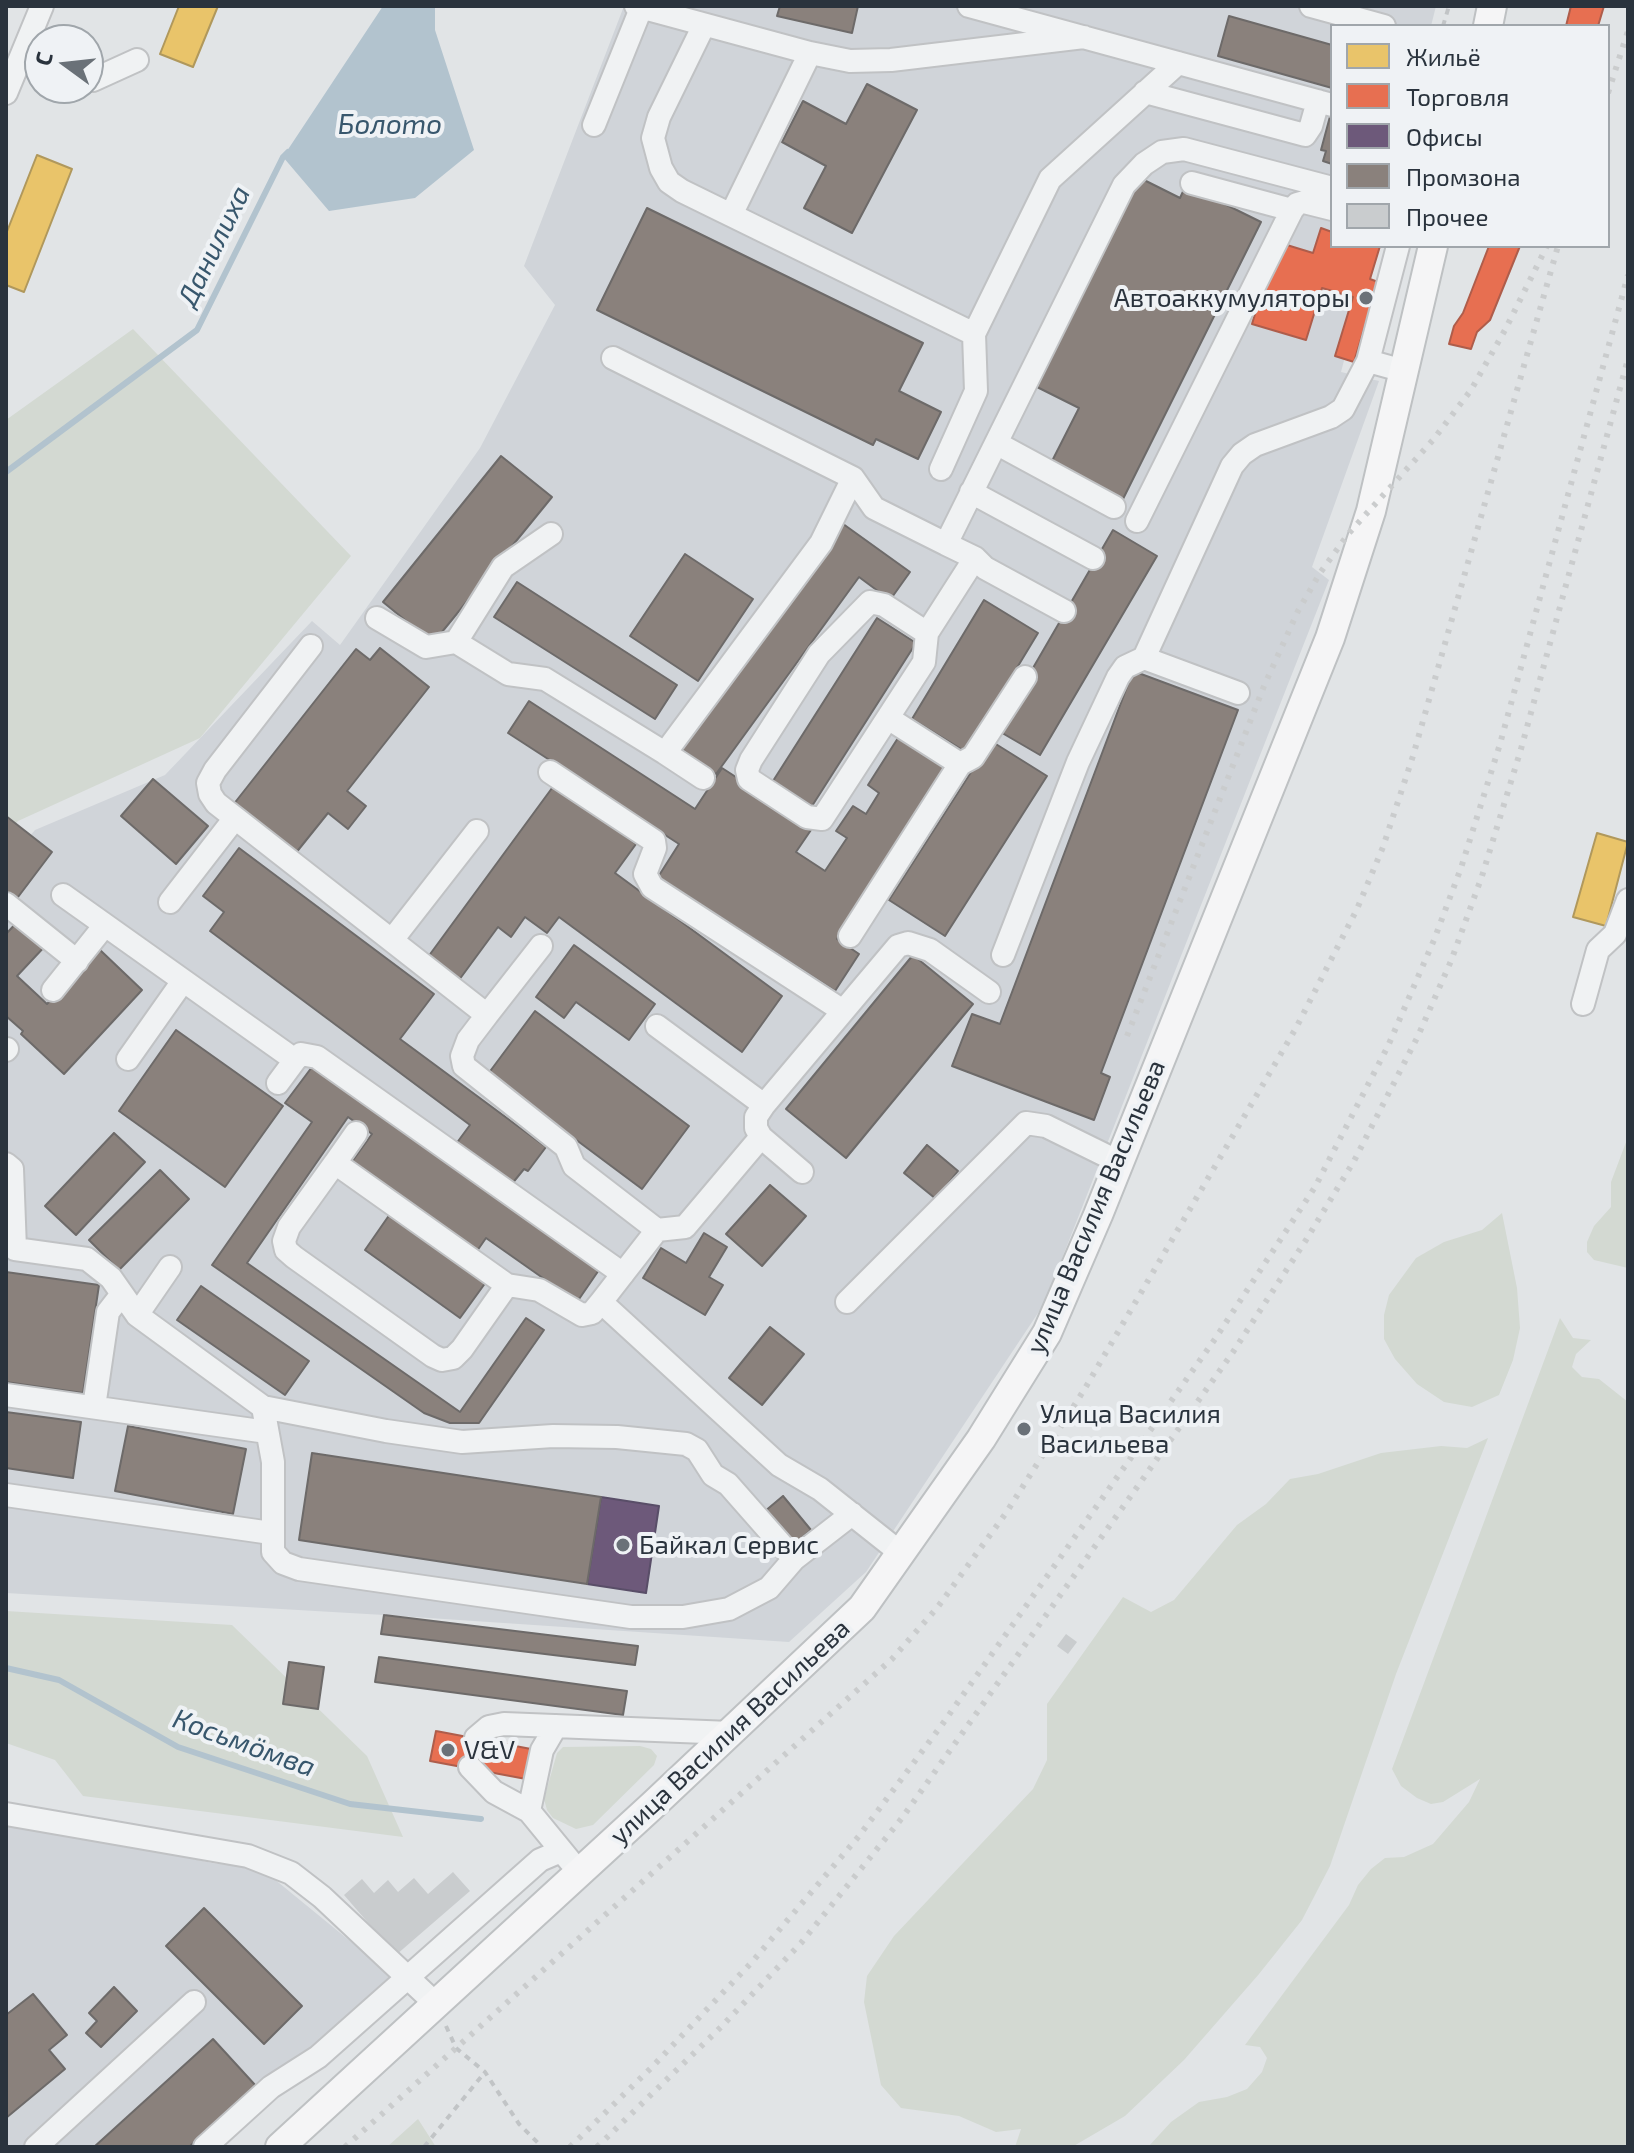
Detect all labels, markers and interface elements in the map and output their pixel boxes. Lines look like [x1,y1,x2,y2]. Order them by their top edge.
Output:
north arrow [24,24,104,104]
legend [1330,24,1610,248]
text: Жильё [1406,42,1481,71]
text: С [29,49,57,68]
text: Торговля [1406,82,1509,111]
water label: Болото [338,108,442,142]
text: Офисы [1406,122,1483,151]
text: Промзона [1406,162,1521,191]
water label: Данилиха [170,180,258,312]
text: Прочее [1406,202,1488,231]
place label: Автоаккумуляторы [1114,282,1350,314]
marker: Автоаккумуляторы [1357,289,1375,307]
street label: улица Василия Васильева [1020,1055,1172,1359]
place label: Улица Василия Васильева [1040,1398,1221,1460]
marker: Улица Василия Васильева [1015,1420,1033,1438]
place label: Байкал Сервис [639,1529,819,1561]
marker: Байкал Сервис [614,1536,632,1554]
street label: улица Василия Васильева [604,1613,856,1851]
water label: Косьмӧмва [168,1702,320,1784]
place label: V&V [464,1734,515,1766]
marker: V&V [439,1741,457,1759]

